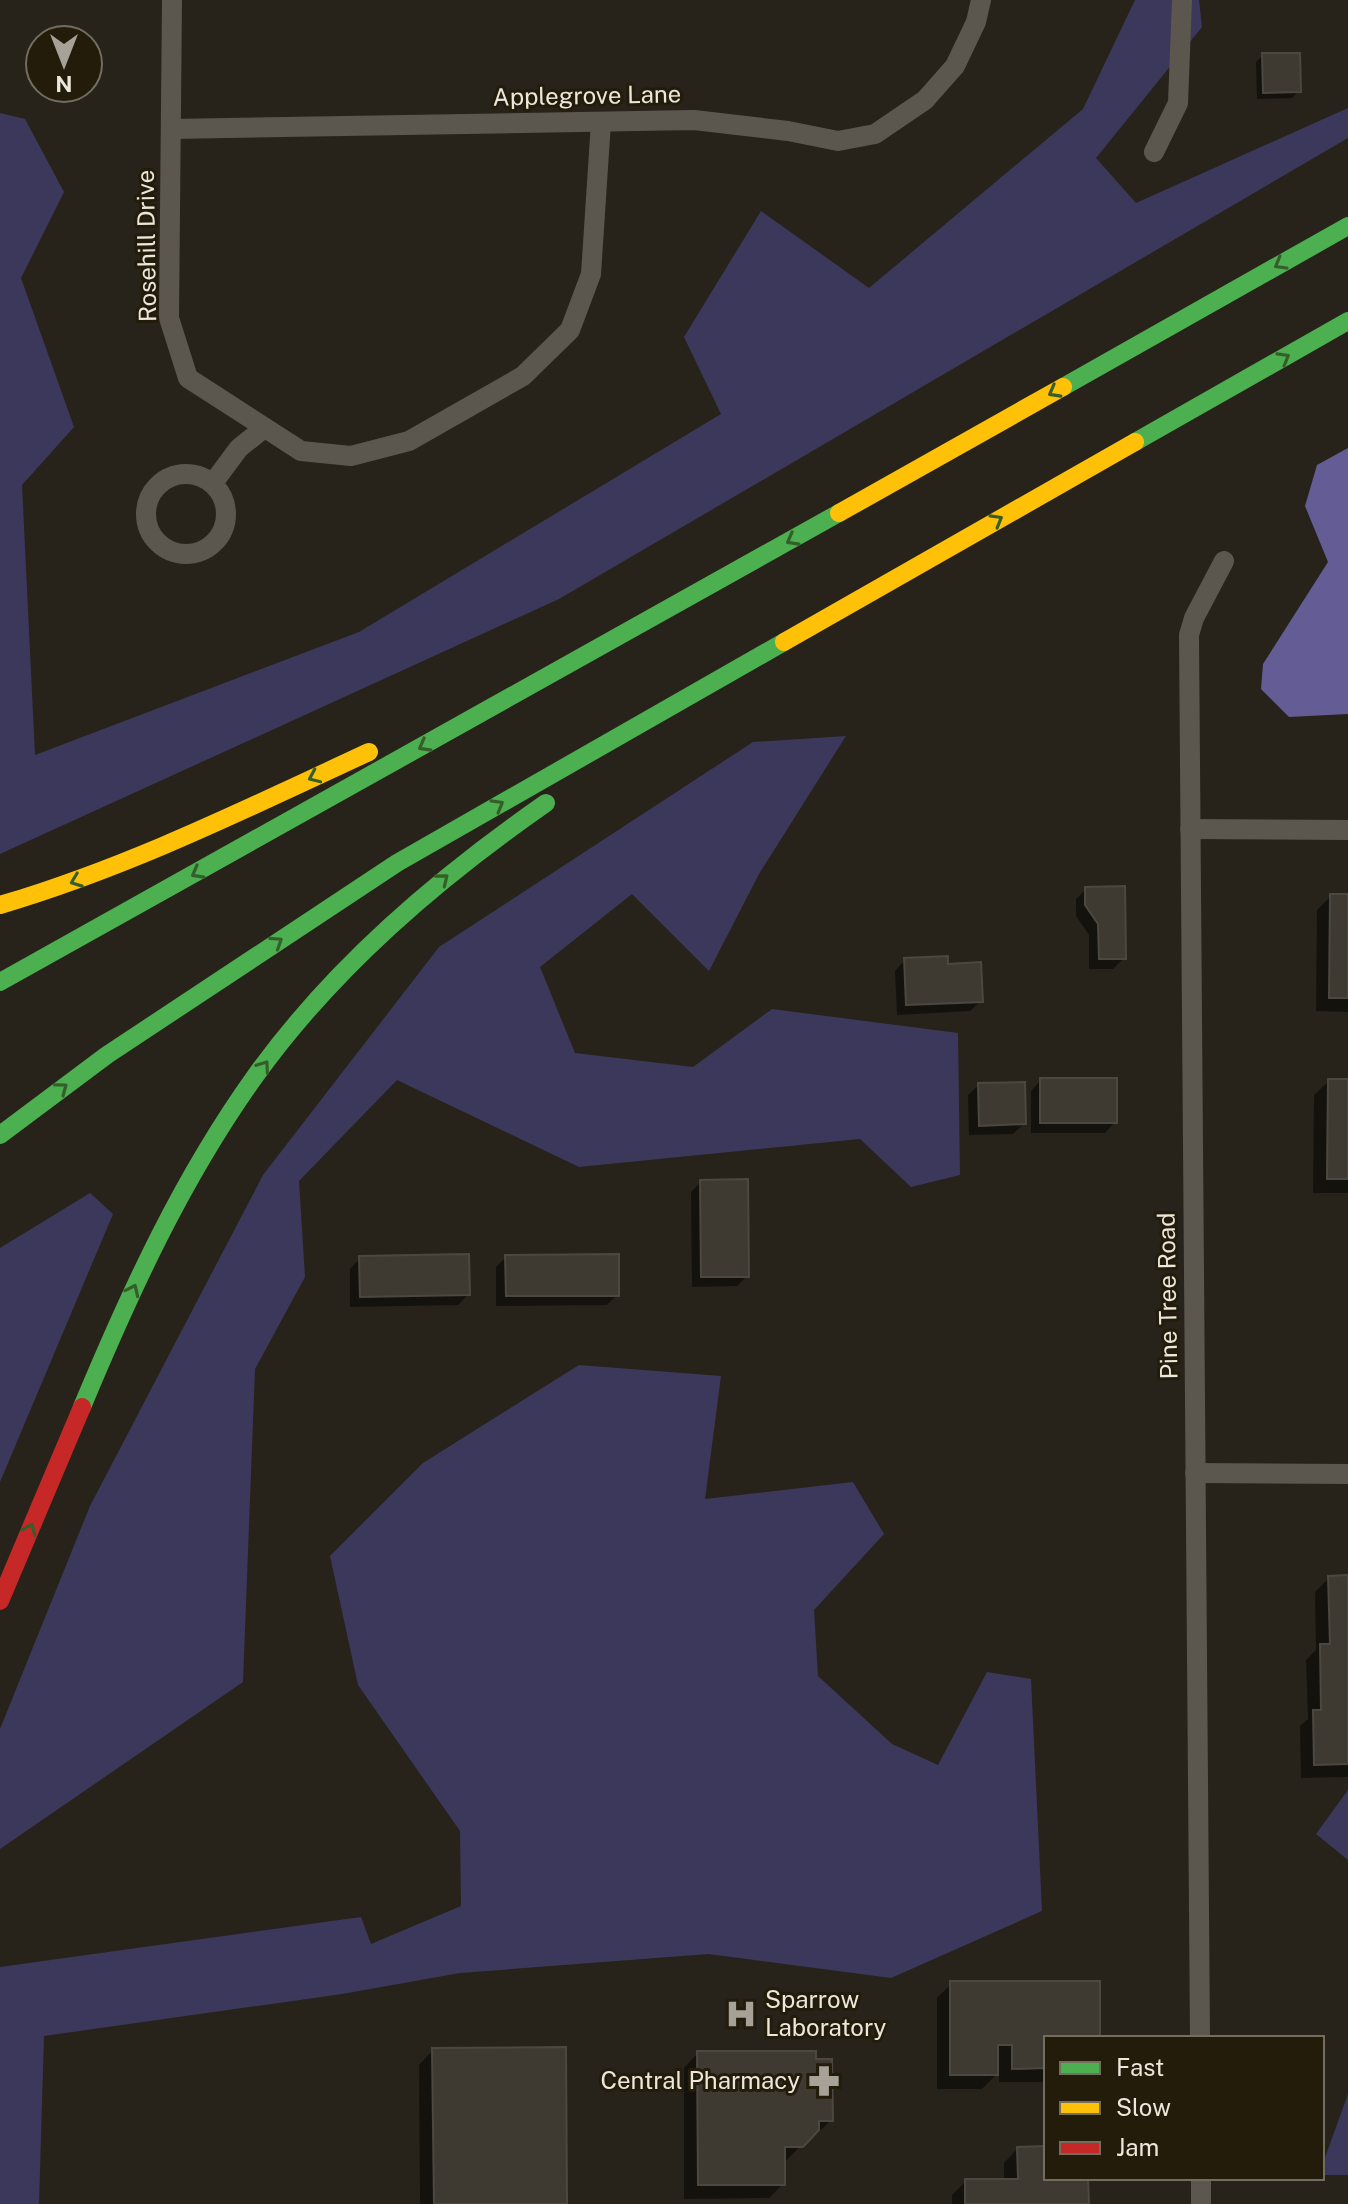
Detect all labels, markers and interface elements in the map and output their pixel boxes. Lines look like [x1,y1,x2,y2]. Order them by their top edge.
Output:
north arrow [24,24,104,104]
text: N [55,71,73,97]
street label: Applegrove Lane [492,79,682,111]
street label: Rosehill Drive [131,170,161,322]
one-way arrow [1274,254,1289,270]
one-way arrow [1276,352,1290,367]
one-way arrow [1048,382,1063,398]
one-way arrow [988,514,1003,530]
one-way arrow [786,530,801,546]
one-way arrow [418,736,432,752]
one-way arrow [308,767,322,783]
one-way arrow [489,799,504,815]
one-way arrow [191,863,205,879]
one-way arrow [69,871,83,887]
one-way arrow [434,874,448,889]
one-way arrow [268,937,283,952]
one-way arrow [254,1061,269,1075]
one-way arrow [54,1084,68,1098]
street label: Pine Tree Road [1152,1212,1182,1380]
one-way arrow [123,1284,139,1299]
one-way arrow [21,1523,37,1537]
place label: Sparrow Laboratory [765,1985,887,2041]
hospital icon: Sparrow Laboratory [724,1997,758,2031]
legend [1044,2036,1324,2180]
text: Fast [1116,2053,1164,2081]
pharmacy icon: Central Pharmacy [807,2064,841,2098]
place label: Central Pharmacy [600,2066,800,2094]
text: Slow [1116,2093,1171,2121]
text: Jam [1116,2133,1159,2161]

